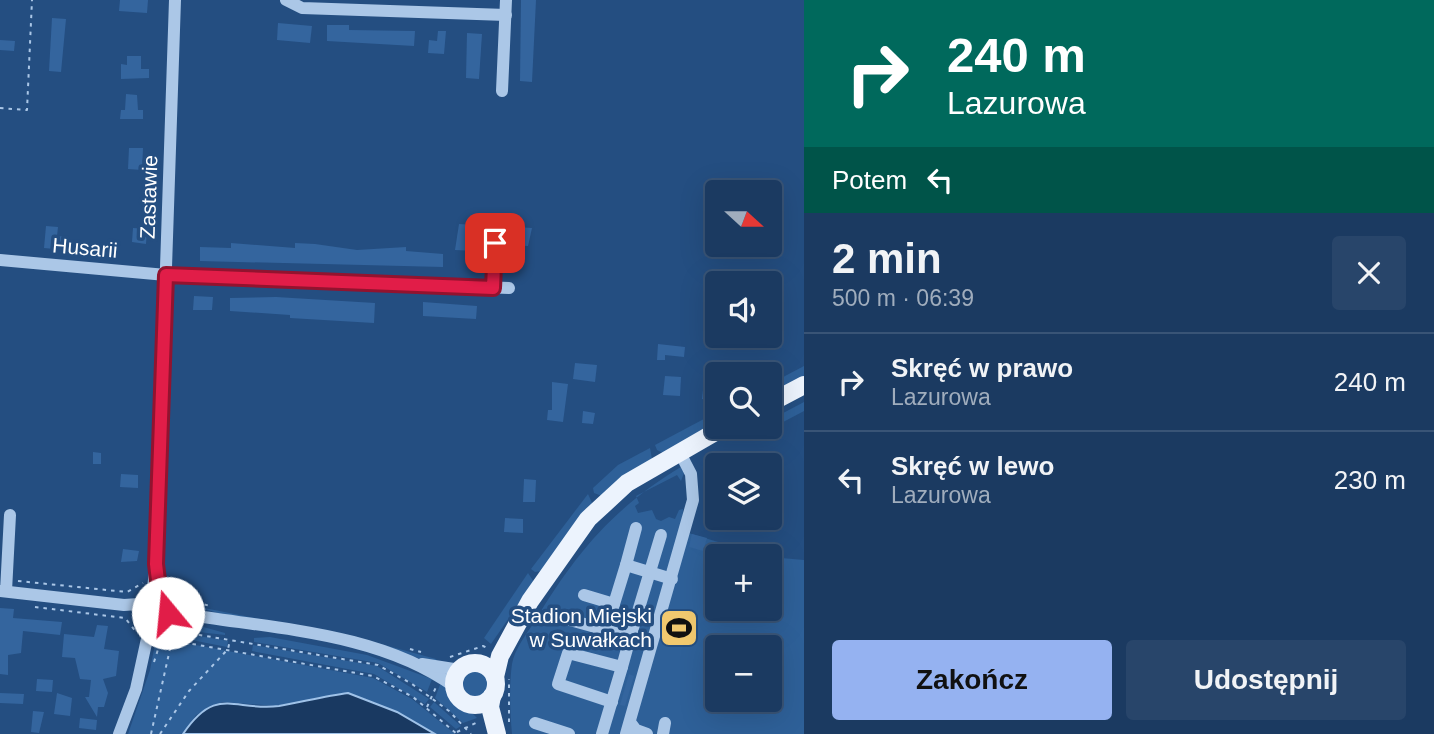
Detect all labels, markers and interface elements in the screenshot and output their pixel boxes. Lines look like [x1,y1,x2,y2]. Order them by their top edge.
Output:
icon: right [832,28,923,119]
text: 240 m [947,28,1086,82]
text: Lazurowa [947,85,1086,121]
street label: Zastawie [136,155,161,239]
icon: left [921,161,959,199]
text: Potem [832,165,907,195]
north arrow [705,180,782,257]
map controls [705,180,782,712]
pin [465,213,525,273]
icon: arrive [476,224,514,262]
street label: Husarii [51,233,119,262]
text: 2 min [832,235,942,282]
button: close [1332,236,1406,310]
button: sound [705,271,782,348]
text: 500 m · 06:39 [832,285,974,311]
text: Skręć w prawo [891,353,1073,383]
button: search [705,362,782,439]
icon: right [832,363,870,401]
text: 240 m [1334,367,1406,397]
text: Lazurowa [891,384,991,410]
text: Skręć w lewo [891,451,1054,481]
button: layers [705,453,782,530]
icon: left [832,461,870,499]
text: 230 m [1334,465,1406,495]
text: Lazurowa [891,482,991,508]
button: + [705,544,782,621]
position arrow [131,576,205,650]
place label: Stadion Miejski w Suwałkach [511,604,652,651]
sports icon: Stadion Miejski w Suwałkach [658,607,700,649]
button: − [705,635,782,712]
button: Zakończ [832,640,1112,720]
button: Udostępnij [1126,640,1406,720]

